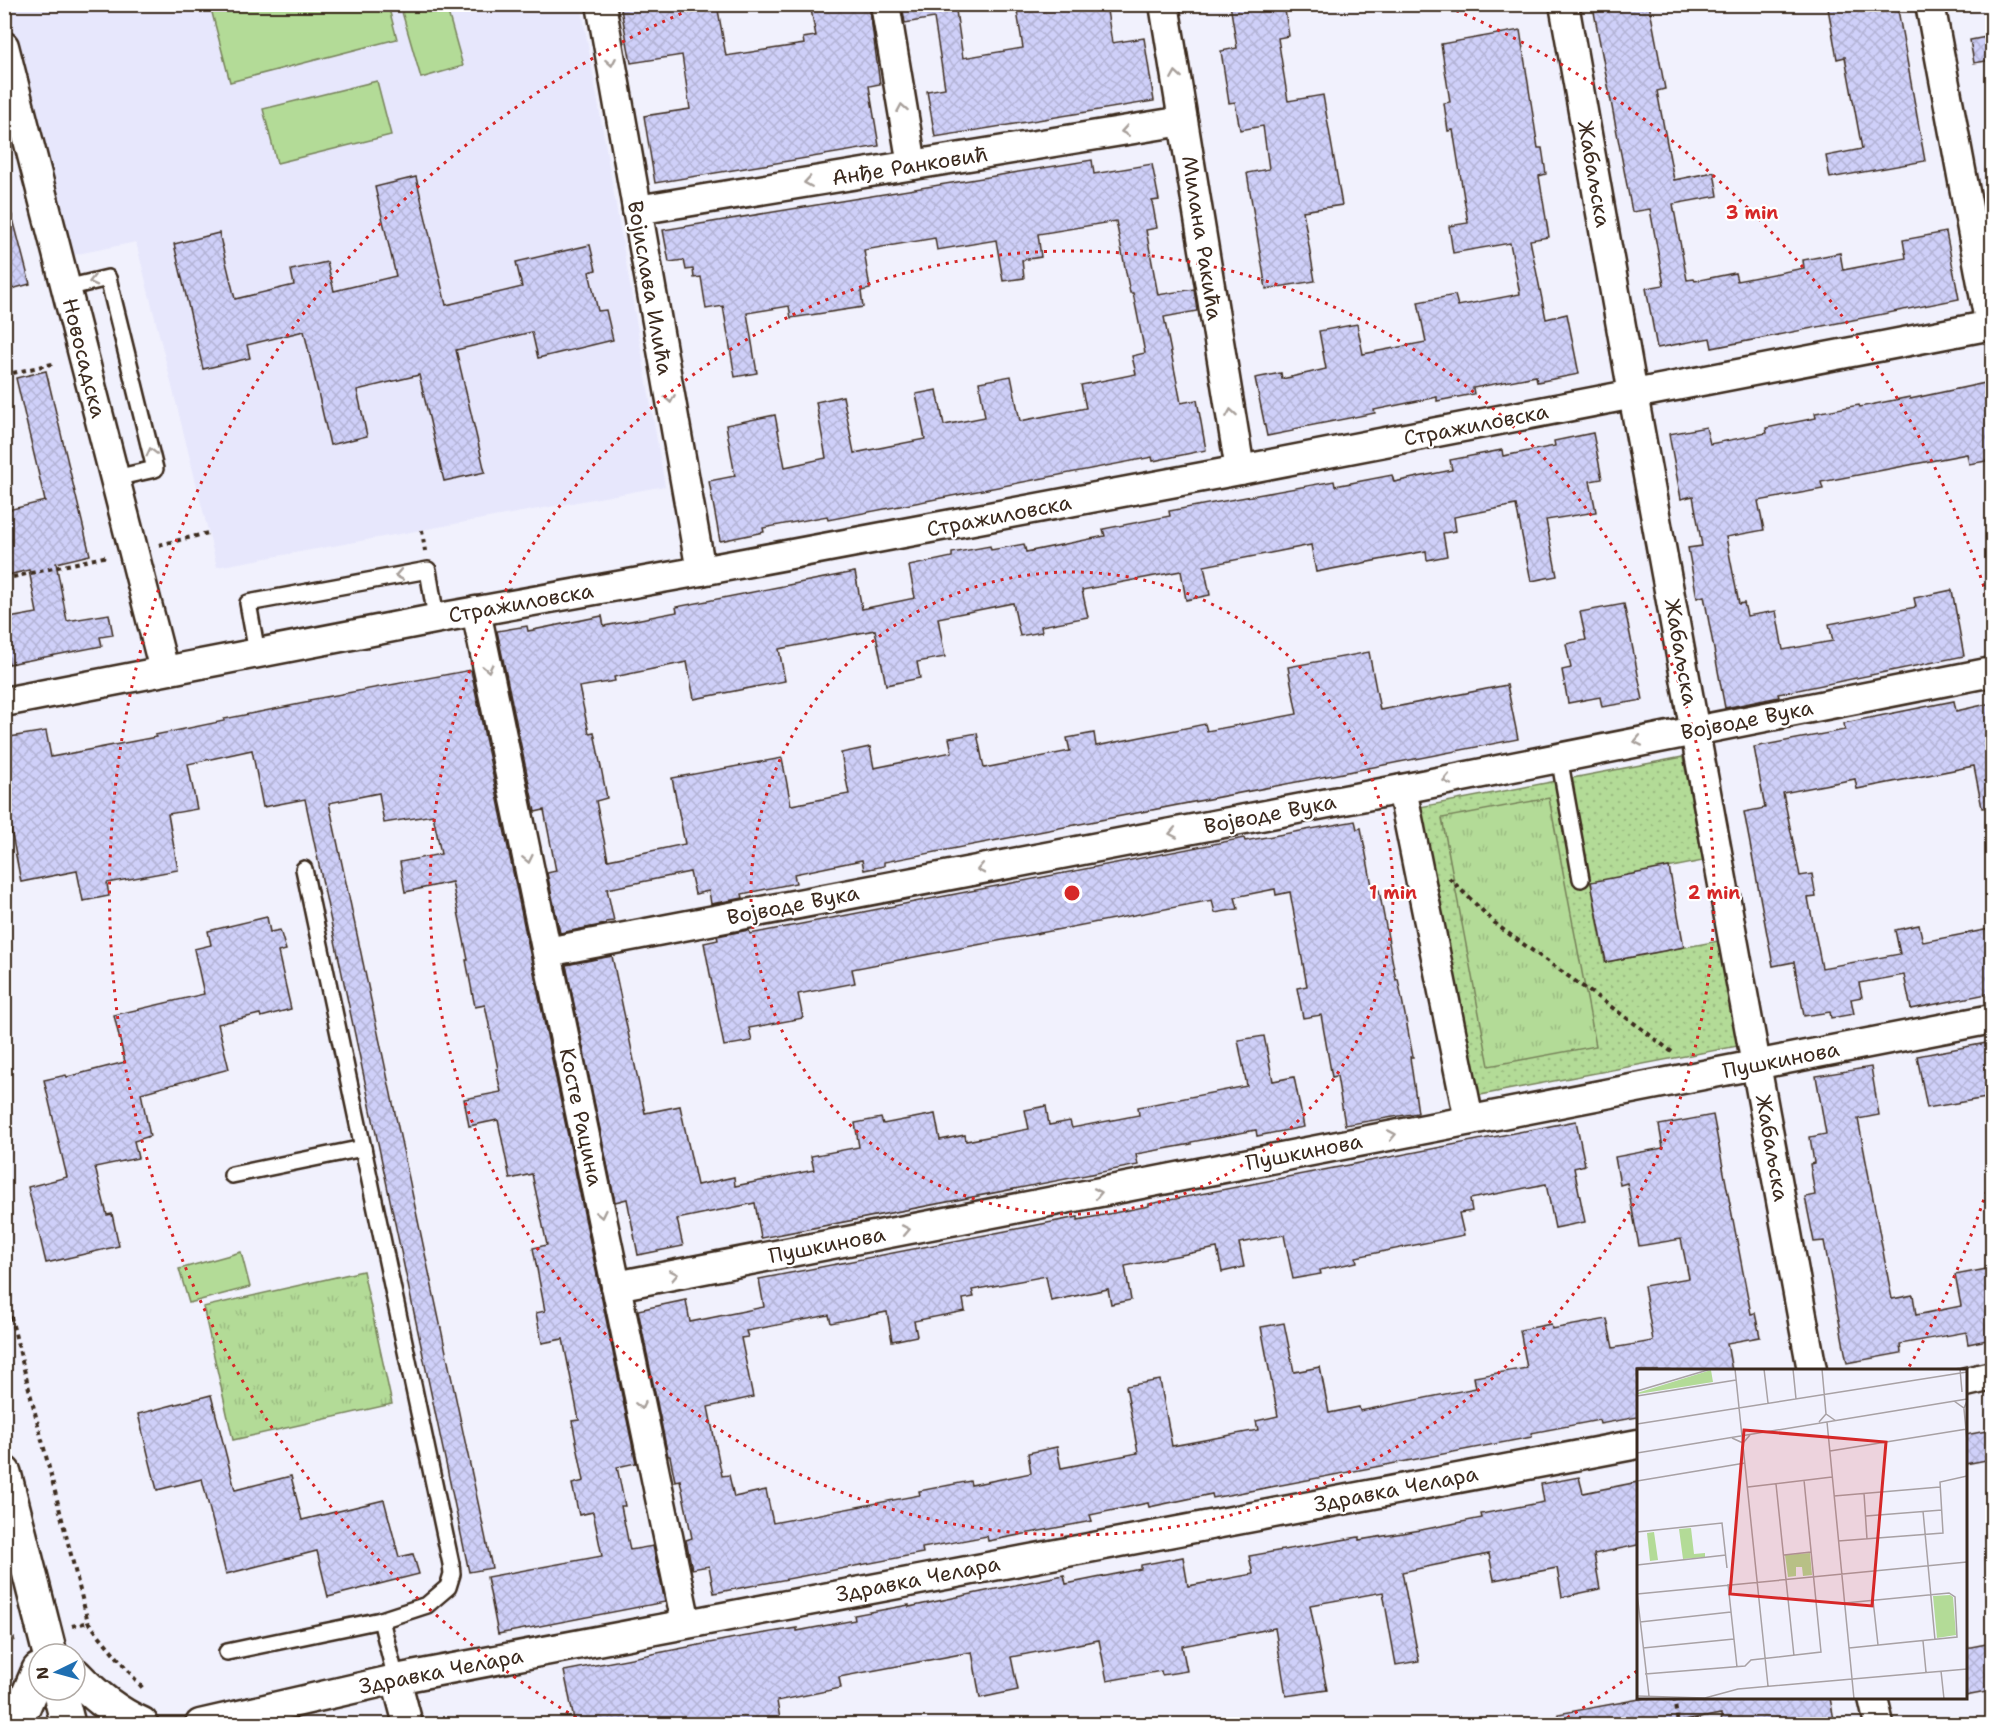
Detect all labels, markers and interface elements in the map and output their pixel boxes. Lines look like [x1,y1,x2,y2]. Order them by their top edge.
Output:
one-way arrow [604,57,617,67]
one-way arrow [1170,71,1182,80]
one-way arrow [897,103,909,112]
street label: Жабаљска [1571,118,1617,230]
one-way arrow [1121,124,1130,136]
street label: Анђе Ранковић [830,140,990,192]
street label: Милана Ракића [1175,154,1229,322]
one-way arrow [804,176,813,188]
street label: Војислава Илића [621,199,679,377]
text: 3 min [1726,201,1778,225]
one-way arrow [88,274,98,287]
street label: Новосадска [56,295,112,421]
one-way arrow [663,394,676,404]
street label: Стражиловска [1401,397,1551,453]
one-way arrow [1225,408,1238,418]
one-way arrow [145,447,158,457]
street label: Стражиловска [924,488,1074,544]
one-way arrow [394,568,404,581]
street label: Стражиловска [446,576,596,630]
street label: Жабаљска [1658,596,1704,708]
one-way arrow [481,663,494,673]
street label: Војводе Вука [1679,693,1815,747]
one-way arrow [1633,734,1643,747]
one-way arrow [1442,773,1452,786]
street label: Војводе Вука [1202,787,1338,841]
one-way arrow [1168,826,1178,839]
one-way arrow [521,854,534,864]
one-way arrow [977,862,987,875]
street label: Војводе Вука [725,878,861,932]
text: 1 min [1369,881,1417,905]
text: 2 min [1688,881,1740,905]
centre of rings [1062,883,1082,903]
street label: Пушкинова [1720,1035,1842,1085]
street label: Косте Рацина [553,1045,609,1189]
street label: Жабаљска [1749,1092,1795,1204]
street label: Пушкинова [1243,1127,1365,1177]
one-way arrow [1387,1129,1397,1142]
one-way arrow [1092,1187,1102,1200]
one-way arrow [594,1209,607,1219]
street label: Пушкинова [766,1220,888,1270]
one-way arrow [901,1224,911,1237]
one-way arrow [668,1269,678,1282]
inset map [1637,1369,1967,1699]
one-way arrow [634,1400,647,1410]
street label: Здравка Челара [1312,1459,1480,1519]
street label: Здравка Челара [834,1549,1002,1609]
street label: Здравка Челара [357,1641,525,1701]
north arrow [27,1642,87,1702]
text: N [32,1666,54,1680]

